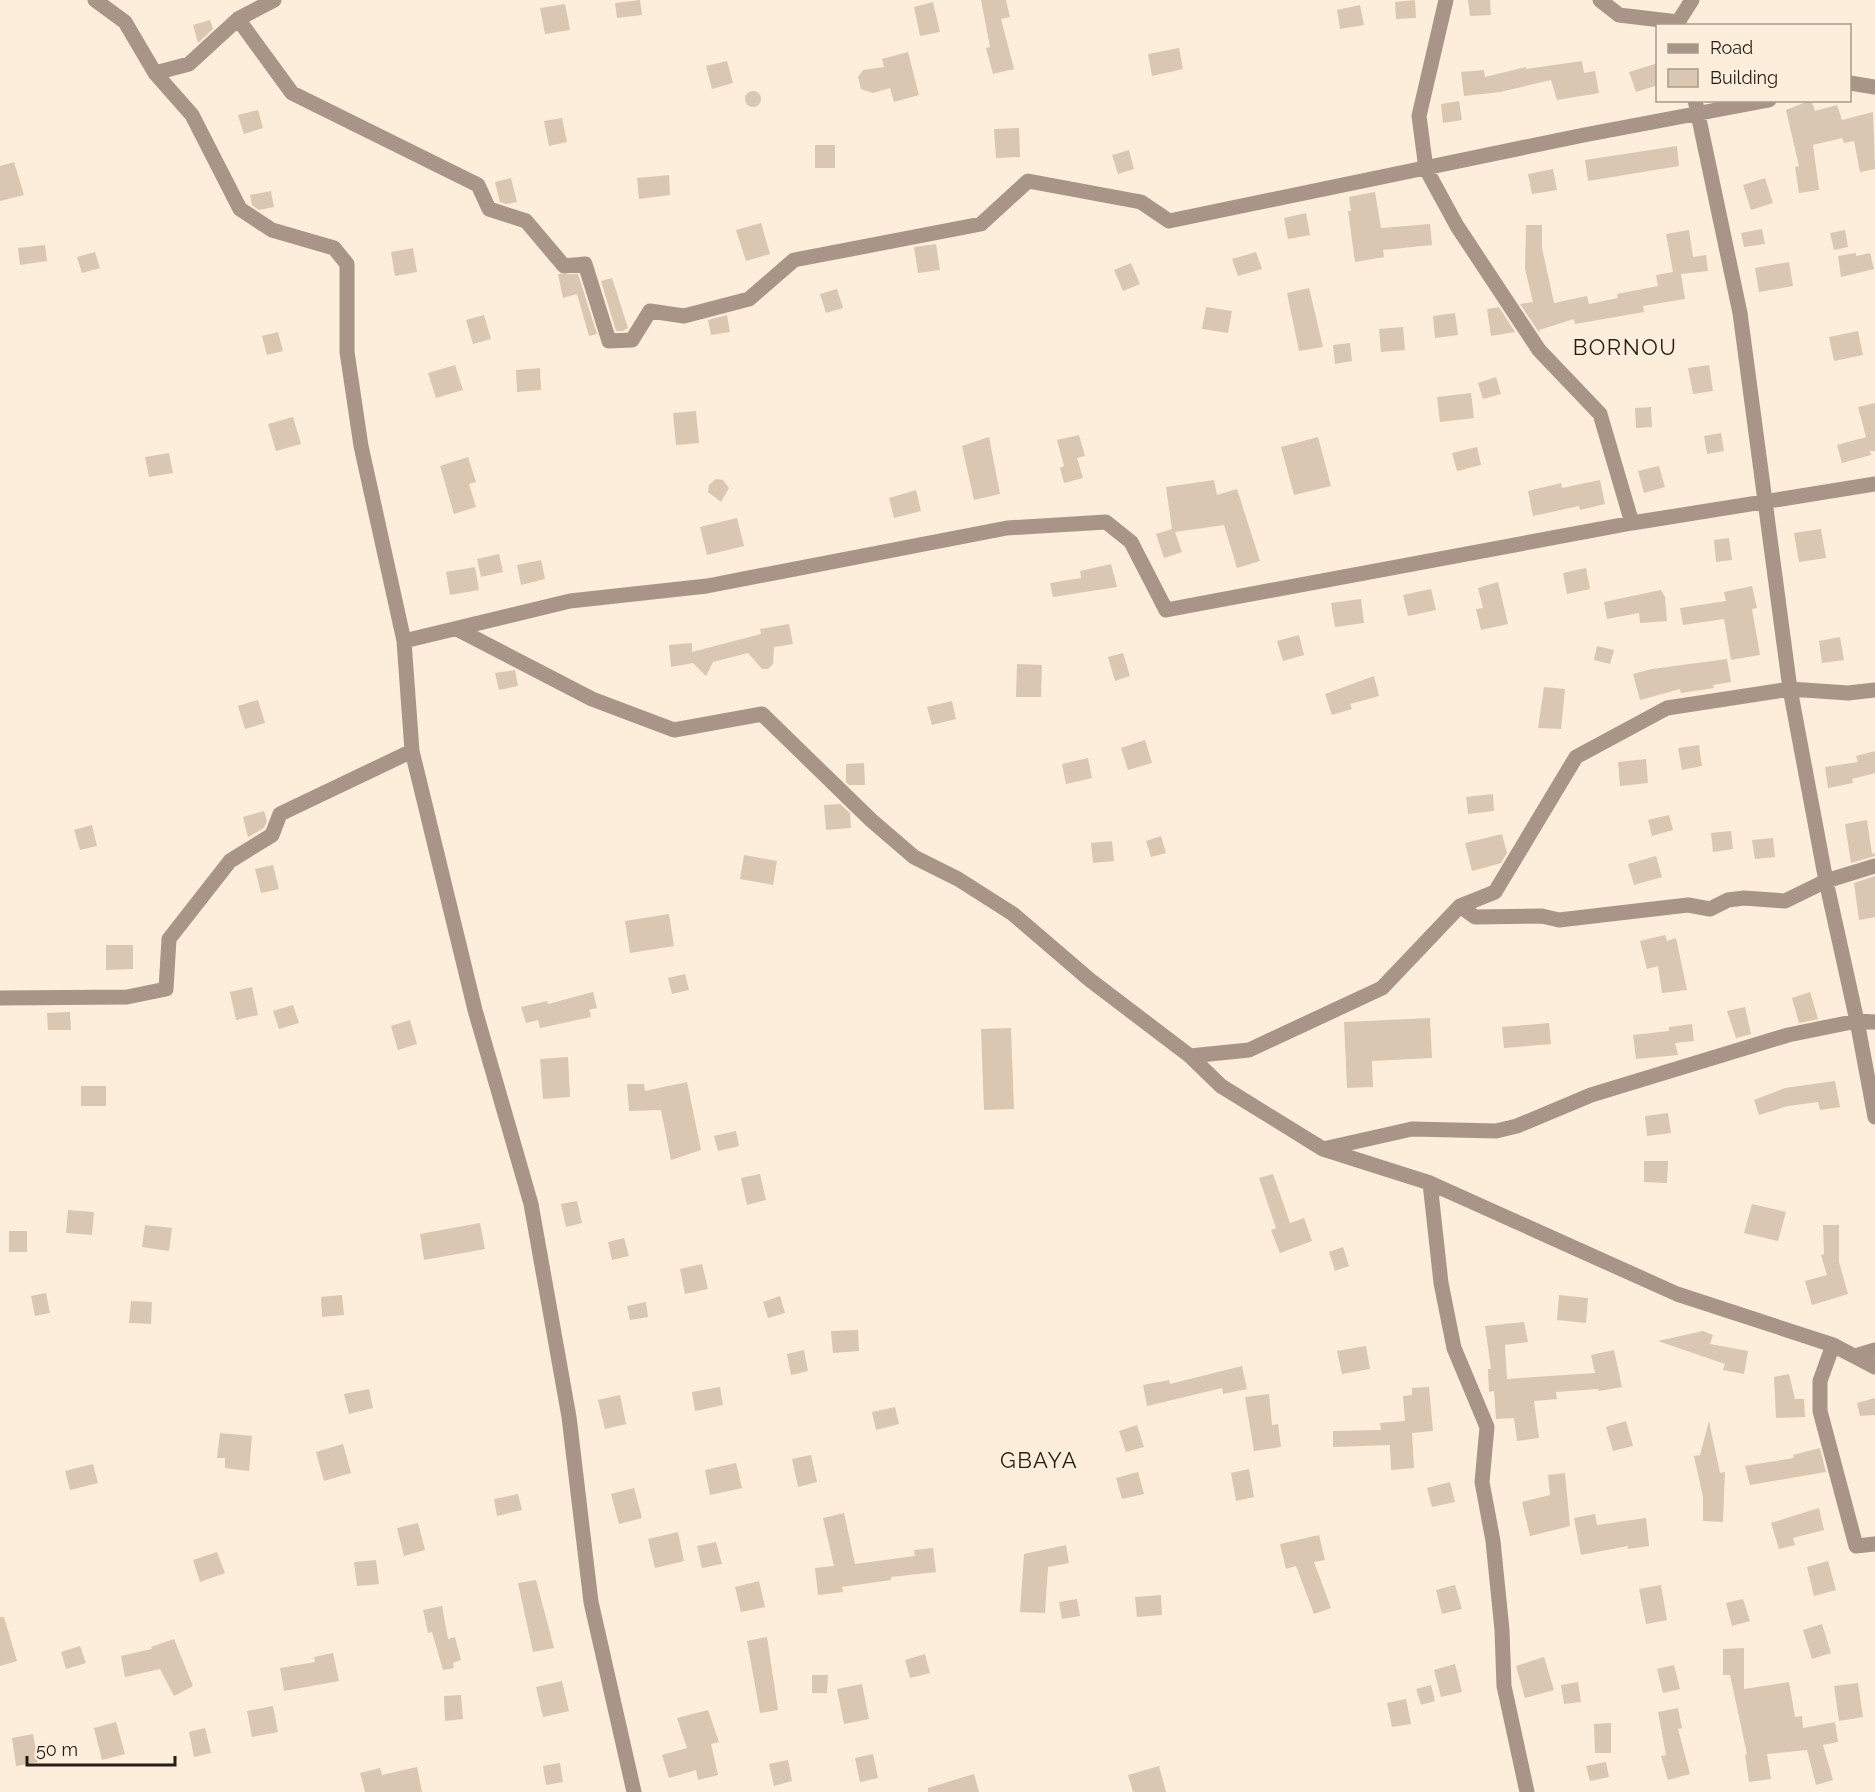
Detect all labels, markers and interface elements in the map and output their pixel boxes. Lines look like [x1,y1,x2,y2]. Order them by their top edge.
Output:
legend [1656,24,1851,102]
text: Road [1710,37,1753,58]
text: Building [1710,67,1778,88]
district label: BORNOU [1573,334,1677,360]
district label: GBAYA [1000,1447,1078,1473]
scale bar [27,1729,176,1767]
text: 50 m [36,1739,78,1760]

